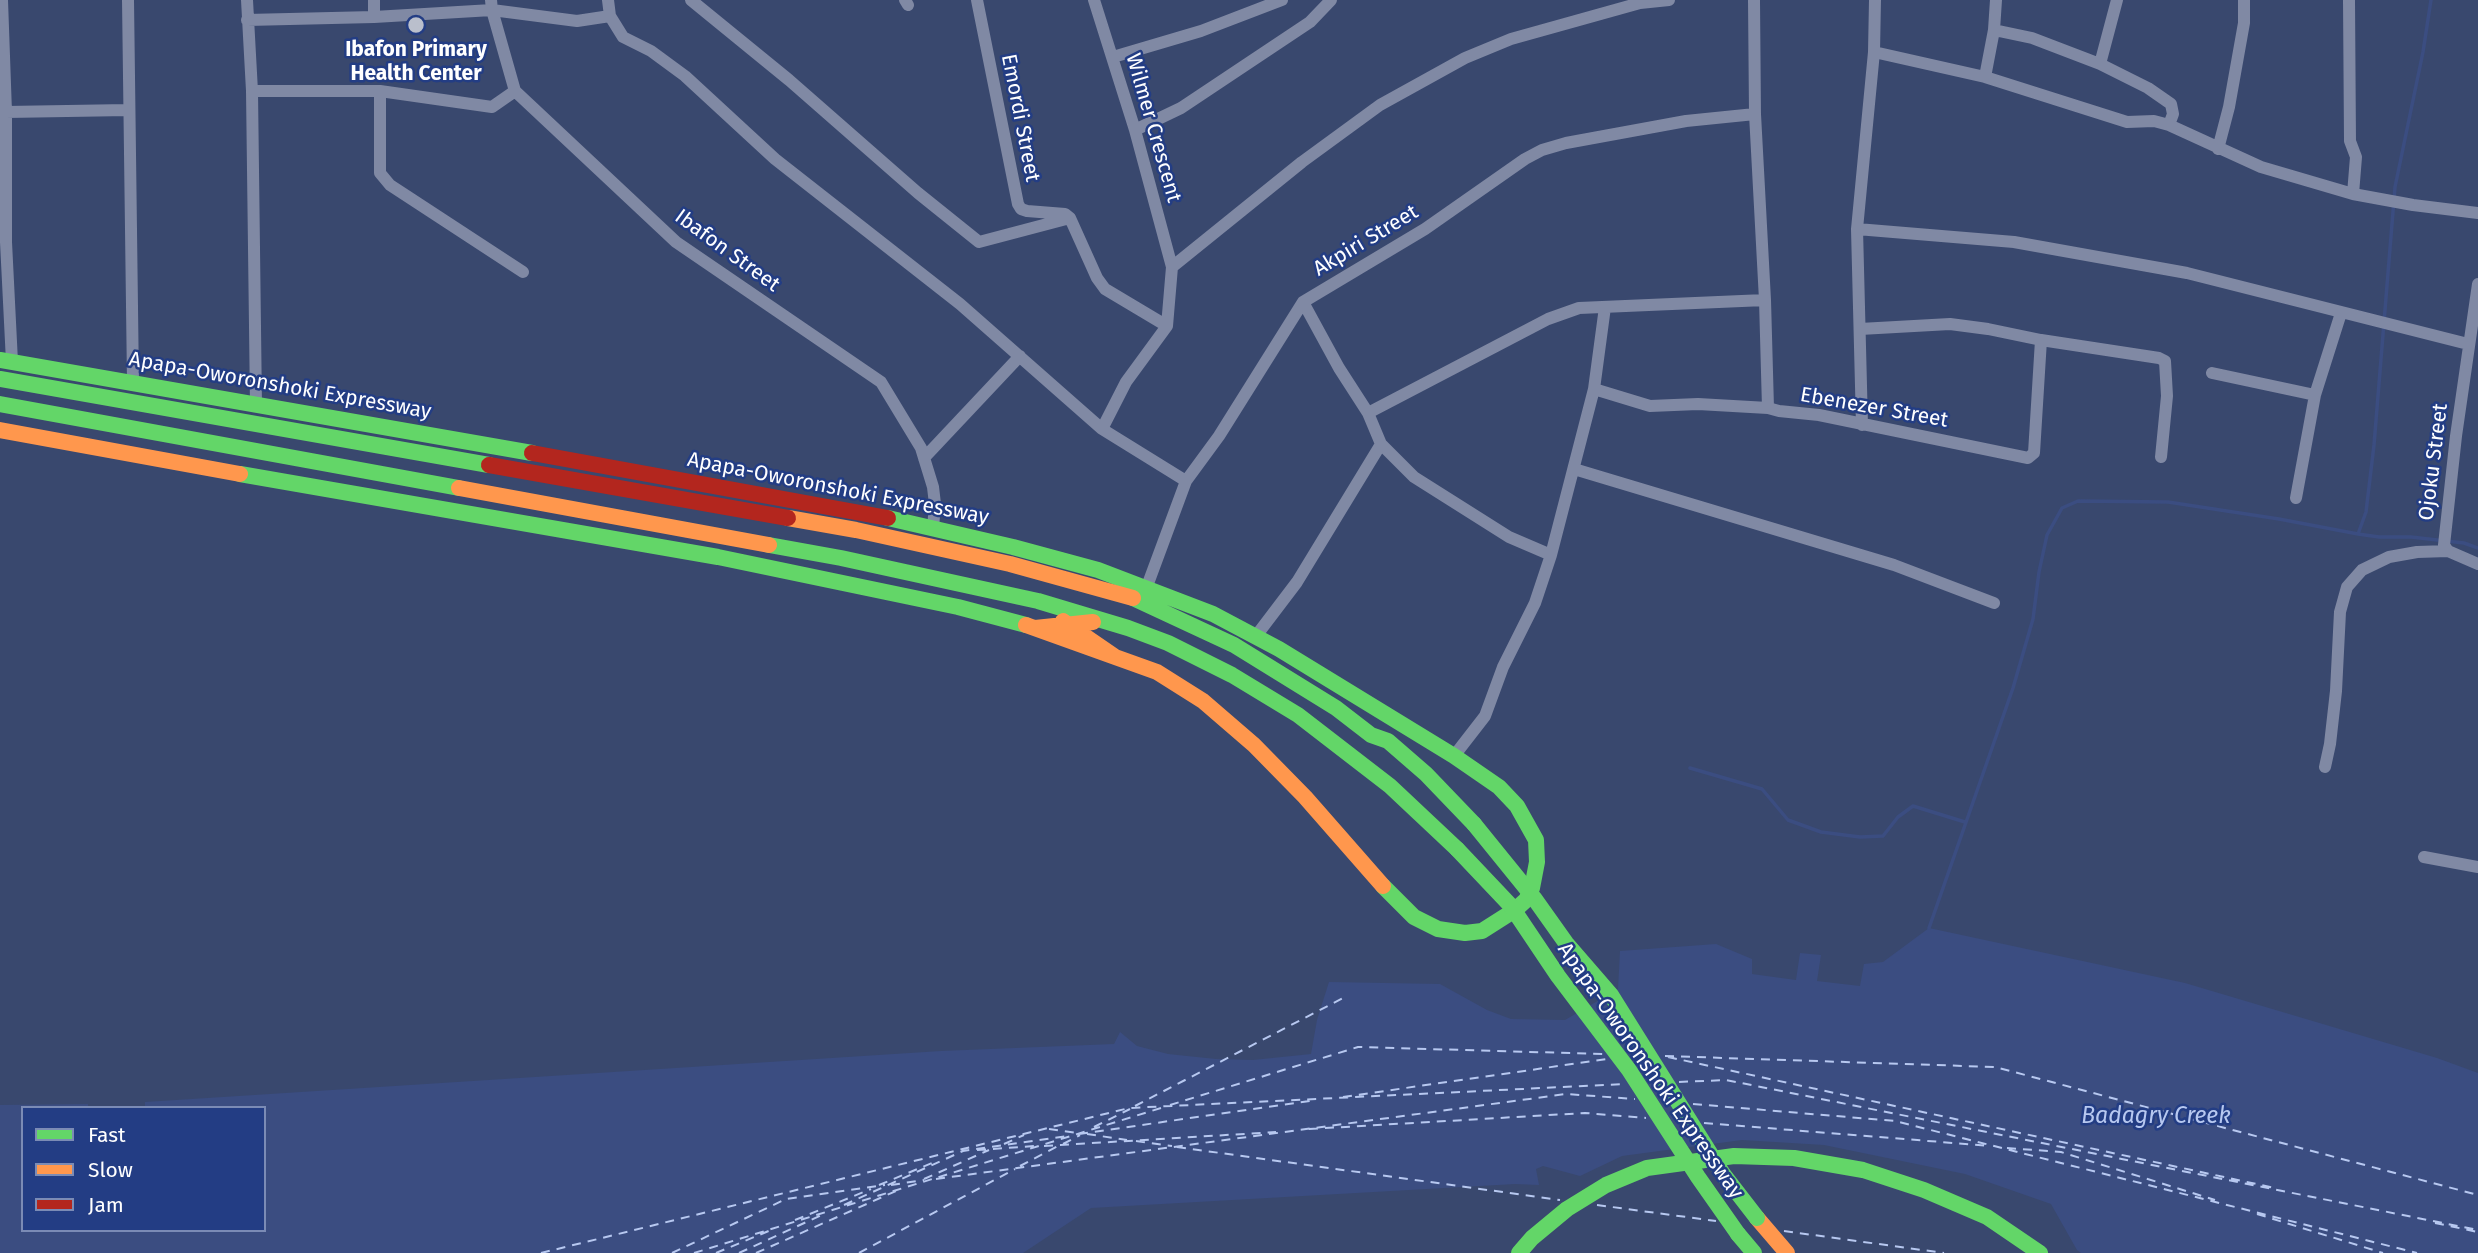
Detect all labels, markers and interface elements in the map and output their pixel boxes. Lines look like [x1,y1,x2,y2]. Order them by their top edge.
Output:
marker: Ibafon Primary Health Center [406,15,426,35]
place label: Ibafon Primary Health Center [345,37,487,87]
street label: Wilmer Crescent [1120,51,1186,205]
street label: Emordi Street [995,52,1045,184]
street label: Akpiri Street [1309,200,1423,282]
street label: Ibafon Street [670,204,784,298]
street label: Apapa-Oworonshoki Expressway [127,347,433,425]
street label: Ebenezer Street [1798,383,1950,433]
street label: Ojoku Street [2414,402,2454,522]
street label: Apapa-Oworonshoki Expressway [685,447,991,531]
street label: Apapa-Oworonshoki Expressway [1552,938,1748,1204]
water label: Badagry Creek [2081,1103,2231,1131]
legend [21,1106,266,1232]
text: Fast [88,1122,126,1148]
text: Slow [88,1157,133,1183]
text: Jam [88,1192,124,1218]

